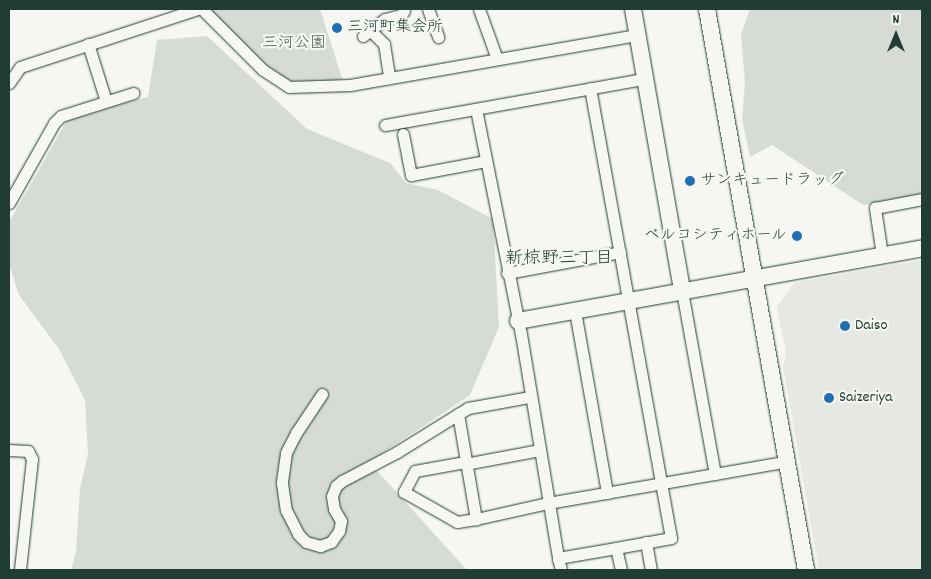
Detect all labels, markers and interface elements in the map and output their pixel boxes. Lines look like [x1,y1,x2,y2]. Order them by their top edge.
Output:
north arrow [871,10,921,60]
text: N [893,10,899,30]
place label: 三河町集会所 [347,18,443,38]
marker: 三河町集会所 [331,22,343,34]
park label: 三河公園 [262,34,326,54]
place label: サンキュードラッグ [700,171,844,191]
marker: サンキュードラッグ [684,175,696,187]
place label: ベルコシティホール [643,226,787,246]
marker: ベルコシティホール [791,230,803,242]
district label: 新椋野三丁目 [505,249,613,271]
place label: Daiso [855,316,888,336]
marker: Daiso [839,320,851,332]
place label: Saizeriya [839,388,892,408]
marker: Saizeriya [823,392,835,404]

